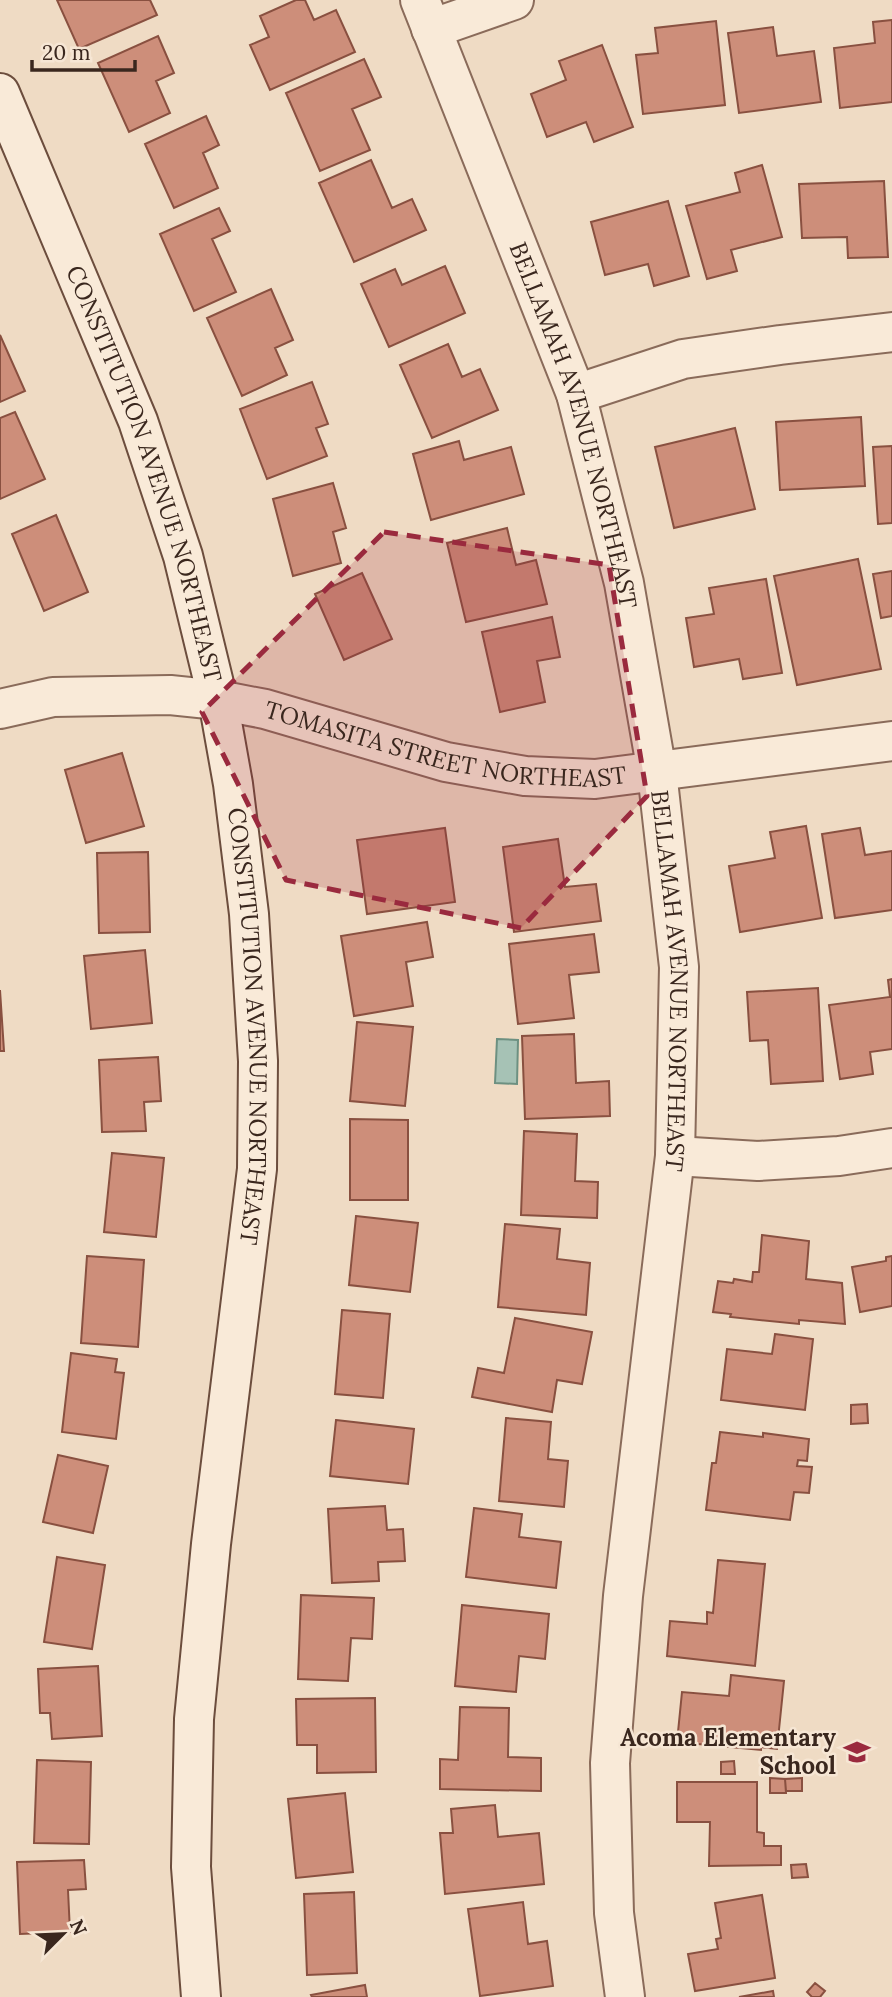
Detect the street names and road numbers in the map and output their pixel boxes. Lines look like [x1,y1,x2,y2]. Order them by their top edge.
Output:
street label: BELLAMAH AVENUE NORTHEAST [502,237,644,611]
street label: CONSTITUTION AVENUE NORTHEAST [59,261,229,685]
street label: TOMASITA STREET NORTHEAST [261,694,628,794]
street label: BELLAMAH AVENUE NORTHEAST [644,788,695,1173]
street label: CONSTITUTION AVENUE NORTHEAST [221,806,274,1247]

